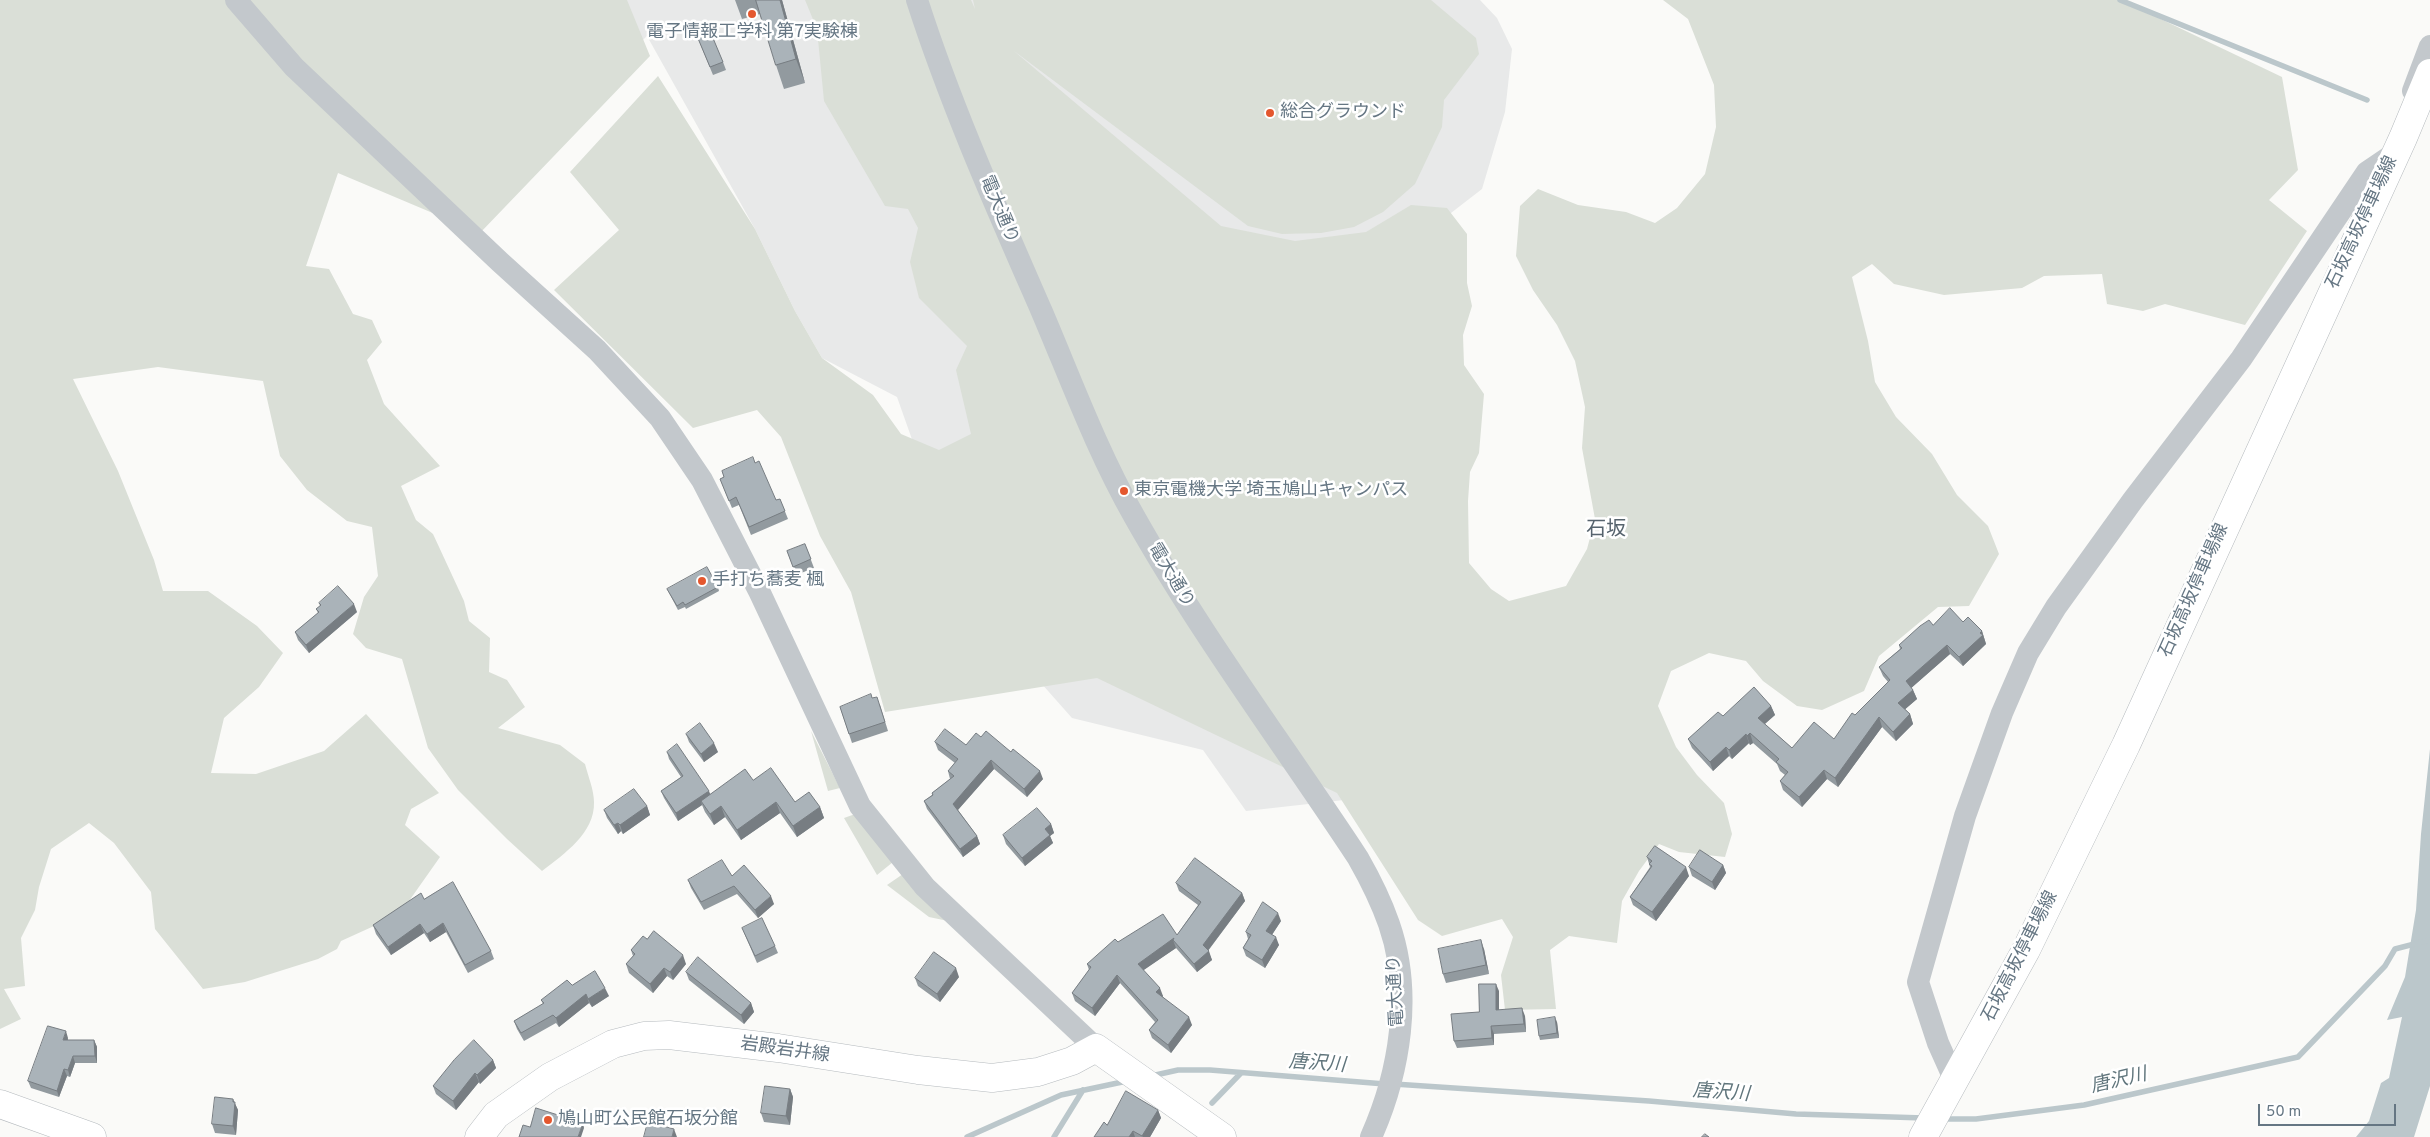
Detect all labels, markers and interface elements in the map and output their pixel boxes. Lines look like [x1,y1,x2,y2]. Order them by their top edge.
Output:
marker: 電子情報工学科 第7実験棟 [746,8,758,20]
place label: 電子情報工学科 第7実験棟 [646,22,858,44]
place label: 総合グラウンド [1280,102,1406,124]
marker: 総合グラウンド [1264,107,1276,119]
street label: 石坂高坂停車場線 [2323,153,2403,293]
street label: 電大通り [974,173,1022,247]
place label: 東京電機大学 埼玉鳩山キャンパス [1134,480,1408,502]
marker: 東京電機大学 埼玉鳩山キャンパス [1118,485,1130,497]
district label: 石坂 [1586,519,1626,543]
street label: 石坂高坂停車場線 [2156,521,2234,661]
street label: 電大通り [1142,540,1198,612]
place label: 手打ち蕎麦 楓 [712,570,824,592]
marker: 手打ち蕎麦 楓 [696,575,708,587]
street label: 石坂高坂停車場線 [1979,888,2063,1026]
street label: 電大通り [1384,954,1410,1028]
street label: 岩殿岩井線 [739,1034,831,1068]
water label: 唐沢川 [1288,1052,1346,1078]
water label: 唐沢川 [2089,1064,2149,1100]
water label: 唐沢川 [1692,1081,1750,1107]
scale bar [2260,1094,2398,1126]
text: 50 m [2266,1103,2301,1122]
place label: 鳩山町公民館石坂分館 [558,1109,738,1131]
marker: 鳩山町公民館石坂分館 [542,1114,554,1126]

